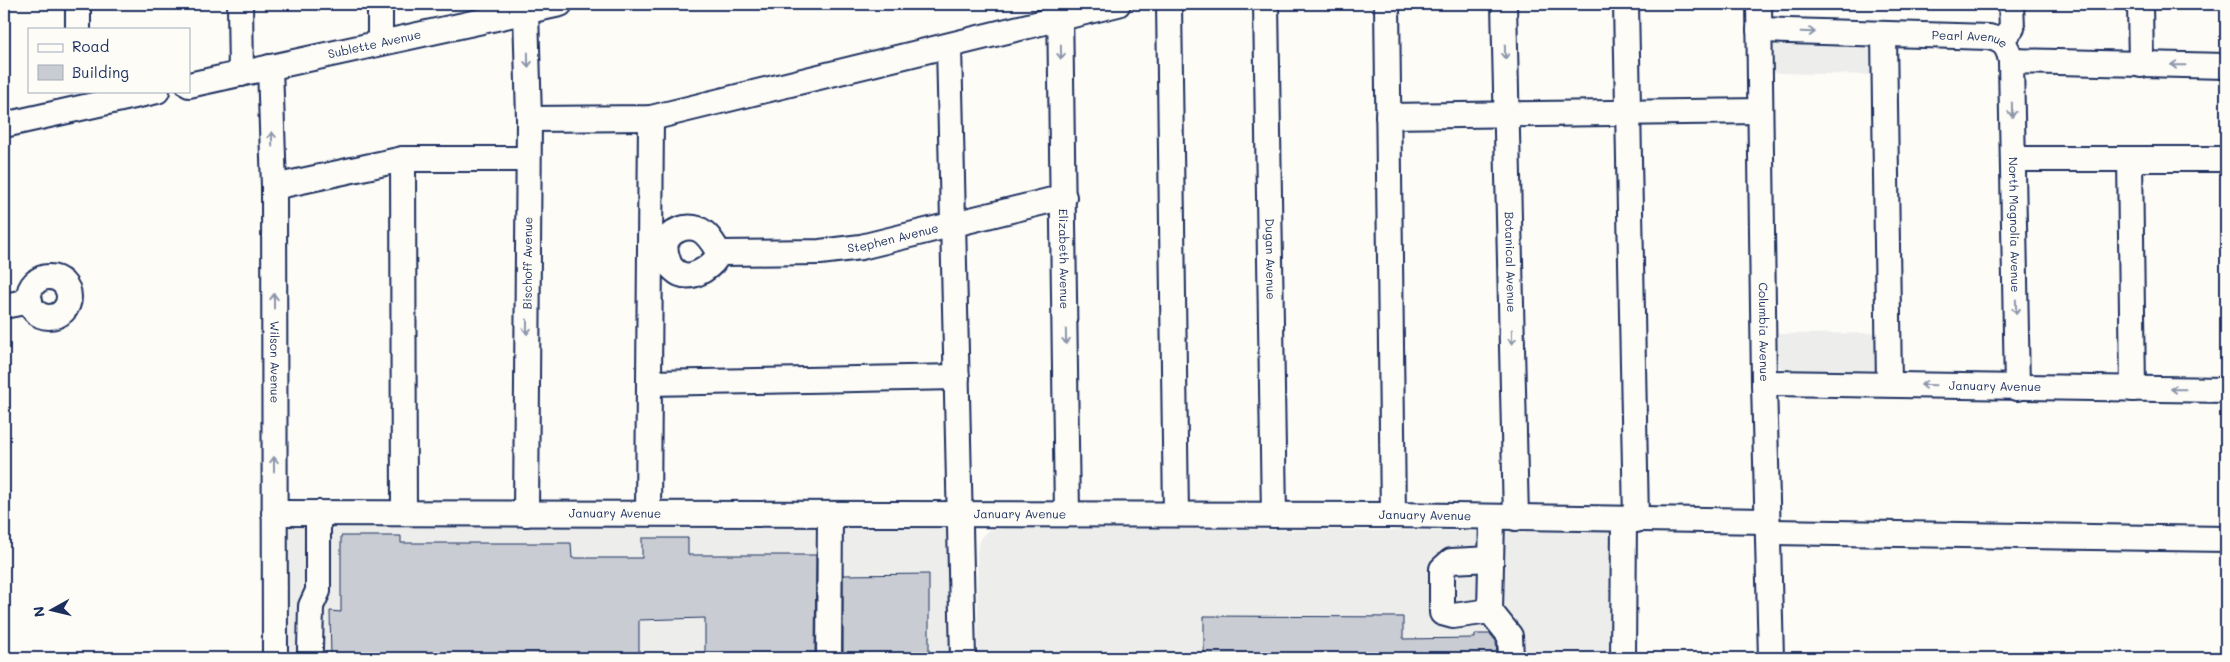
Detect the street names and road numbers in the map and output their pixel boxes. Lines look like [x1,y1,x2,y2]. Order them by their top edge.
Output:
street label: Sublette Avenue [326,26,422,61]
street label: Pearl Avenue [1931,26,2012,51]
street label: North Magnolia Avenue [2006,157,2024,292]
street label: Elizabeth Avenue [1056,209,1073,309]
street label: Botanical Avenue [1502,211,1520,312]
street label: Bischoff Avenue [519,217,535,309]
street label: Dugan Avenue [1262,218,1280,300]
street label: Stephen Avenue [847,219,940,256]
street label: Columbia Avenue [1756,282,1773,382]
street label: Wilson Avenue [267,321,283,403]
street label: January Avenue [1949,377,2041,394]
street label: January Avenue [569,505,661,521]
street label: January Avenue [974,505,1066,521]
street label: January Avenue [1379,506,1471,523]

